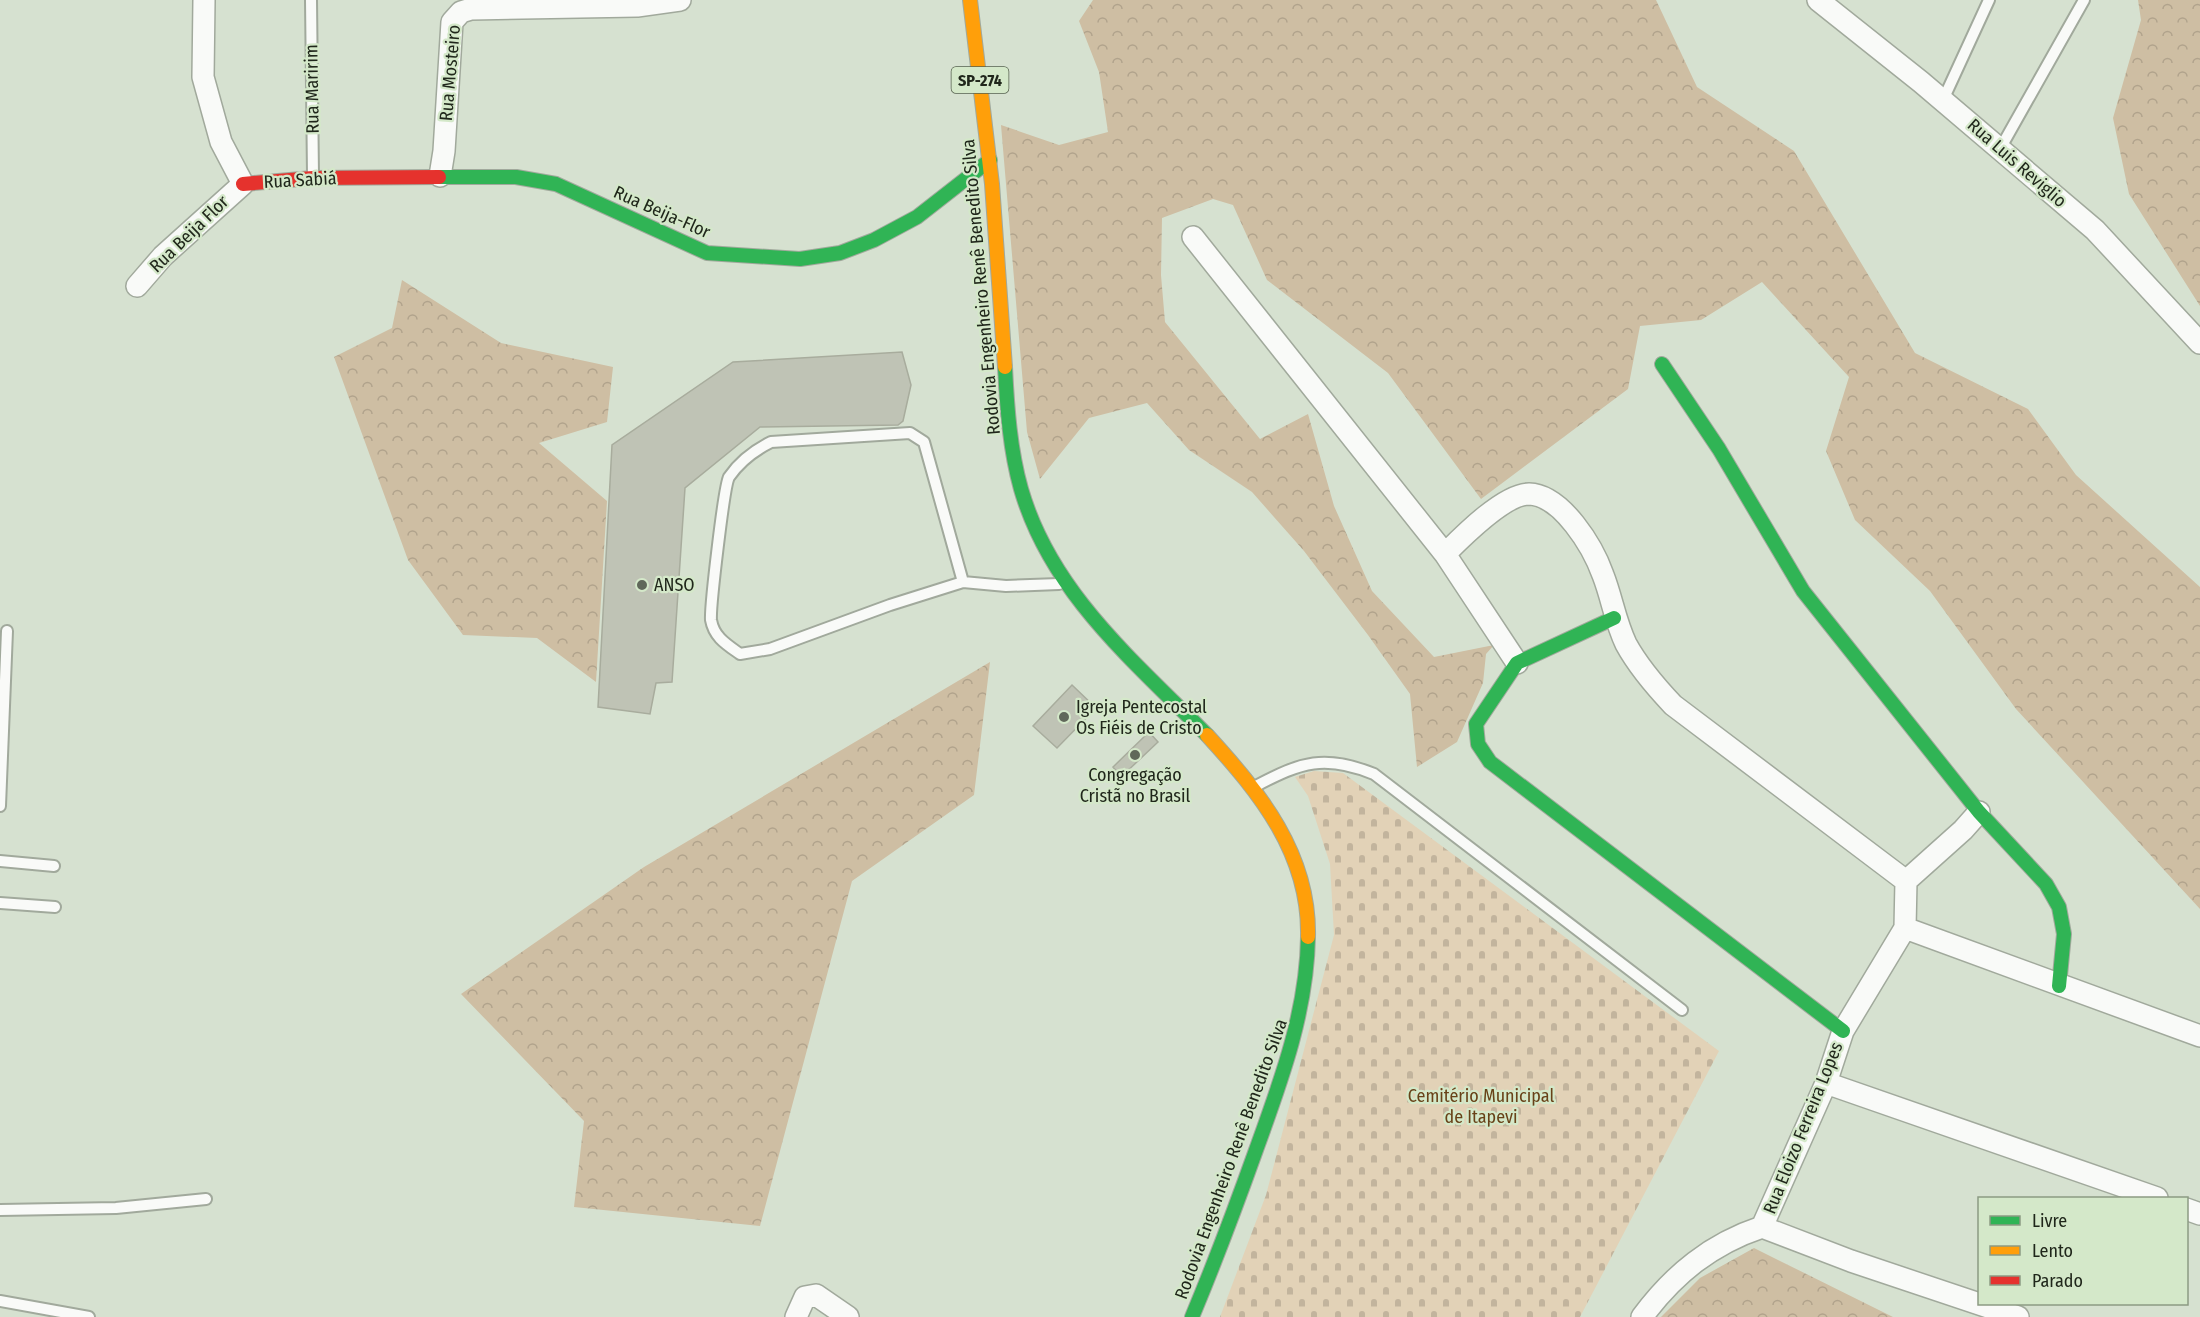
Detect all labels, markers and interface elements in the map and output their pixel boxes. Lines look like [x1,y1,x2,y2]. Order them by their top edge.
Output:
street label: Rua Mosteiro [435,24,465,122]
street label: Rua Maririm [300,44,324,134]
road number: SP-274 [952,67,1008,93]
street label: Rua Luis Reviglio [1963,114,2071,212]
street label: Rodovia Engenheiro Renê Benedito Silva [957,138,1005,436]
street label: Rua Sabiá [263,167,337,193]
street label: Rua Beija-Flor [610,181,714,243]
street label: Rua Beija Flor [145,190,234,277]
place label: ANSO [654,574,695,596]
marker: ANSO [635,578,649,592]
place label: Igreja Pentecostal Os Fiéis de Cristo [1076,696,1207,739]
marker: Igreja Pentecostal Os Fiéis de Cristo [1057,710,1071,724]
marker: Congregação Cristã no Brasil [1128,748,1142,762]
place label: Congregação Cristã no Brasil [1080,764,1191,807]
street label: Rodovia Engenheiro Renê Benedito Silva [1170,1016,1292,1302]
street label: Rua Eloizo Ferreira Lopes [1758,1038,1848,1217]
park label: Cemitério Municipal de Itapevi [1408,1085,1554,1128]
legend [1978,1197,2188,1305]
text: Livre [2032,1210,2067,1232]
text: Lento [2032,1240,2073,1262]
text: Parado [2032,1270,2083,1292]

